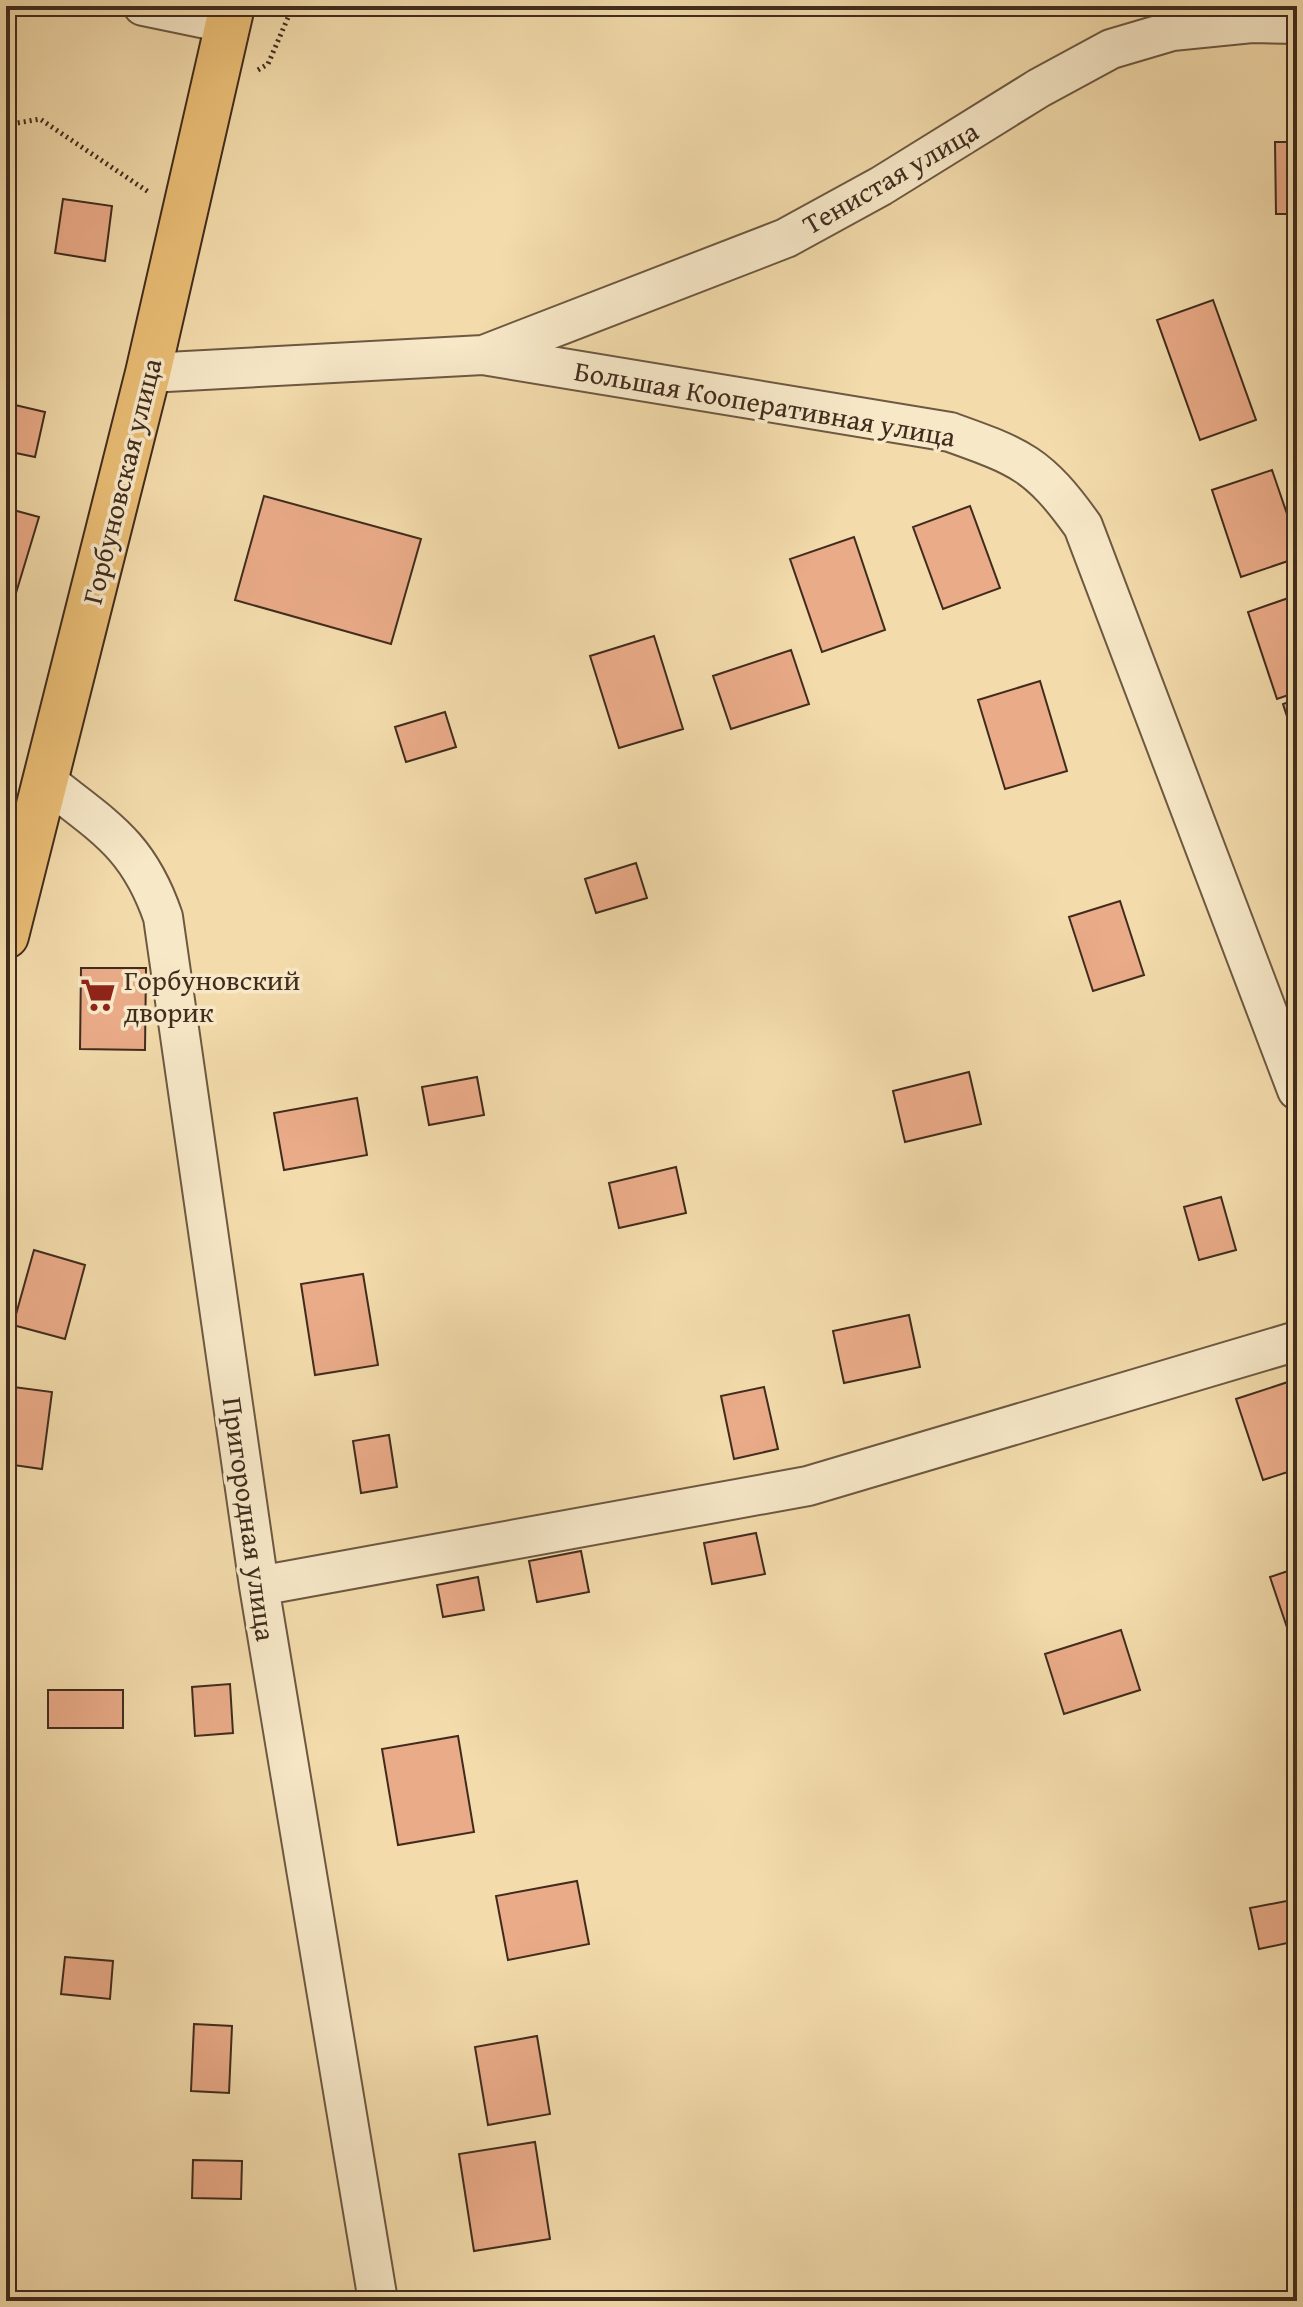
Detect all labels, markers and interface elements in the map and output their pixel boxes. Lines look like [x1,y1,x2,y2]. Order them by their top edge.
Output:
street label: Тенистая улица [794,110,986,244]
street label: Большая Кооперативная улица [571,349,959,457]
street label: Горбуновская улица [71,353,172,608]
place label: Горбуновский дворик [124,959,300,1032]
supermarket icon: Горбуновский дворик [79,976,117,1014]
street label: Пригородная улица [213,1394,288,1644]

